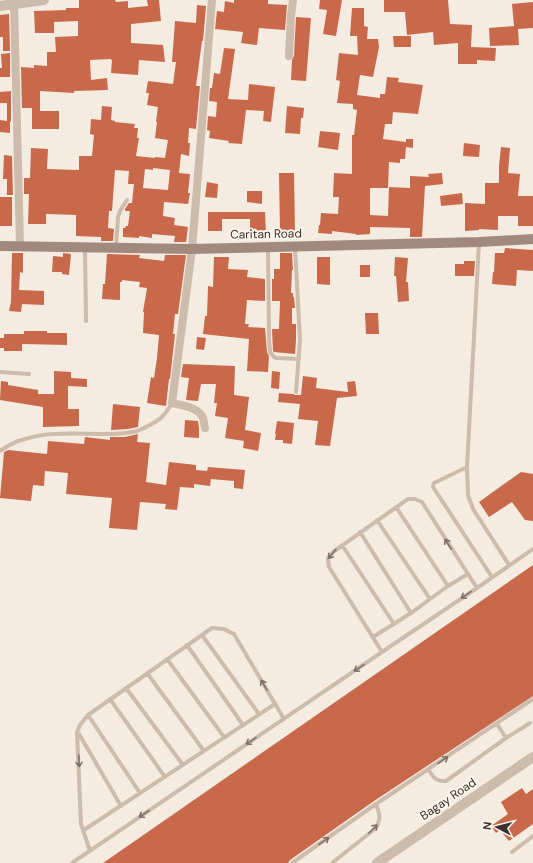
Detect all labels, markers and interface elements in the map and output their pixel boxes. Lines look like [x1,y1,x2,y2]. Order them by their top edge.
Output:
street label: Caritan Road [230,225,302,243]
one-way arrow [444,538,453,549]
one-way arrow [328,549,337,559]
one-way arrow [461,591,472,599]
one-way arrow [353,664,364,672]
one-way arrow [260,679,268,691]
one-way arrow [246,737,257,745]
one-way arrow [75,754,82,767]
one-way arrow [437,756,448,764]
street label: Bagay Road [417,774,479,824]
north arrow [477,807,517,847]
one-way arrow [139,810,150,818]
text: N [480,821,495,831]
one-way arrow [368,824,378,834]
one-way arrow [318,837,329,845]

